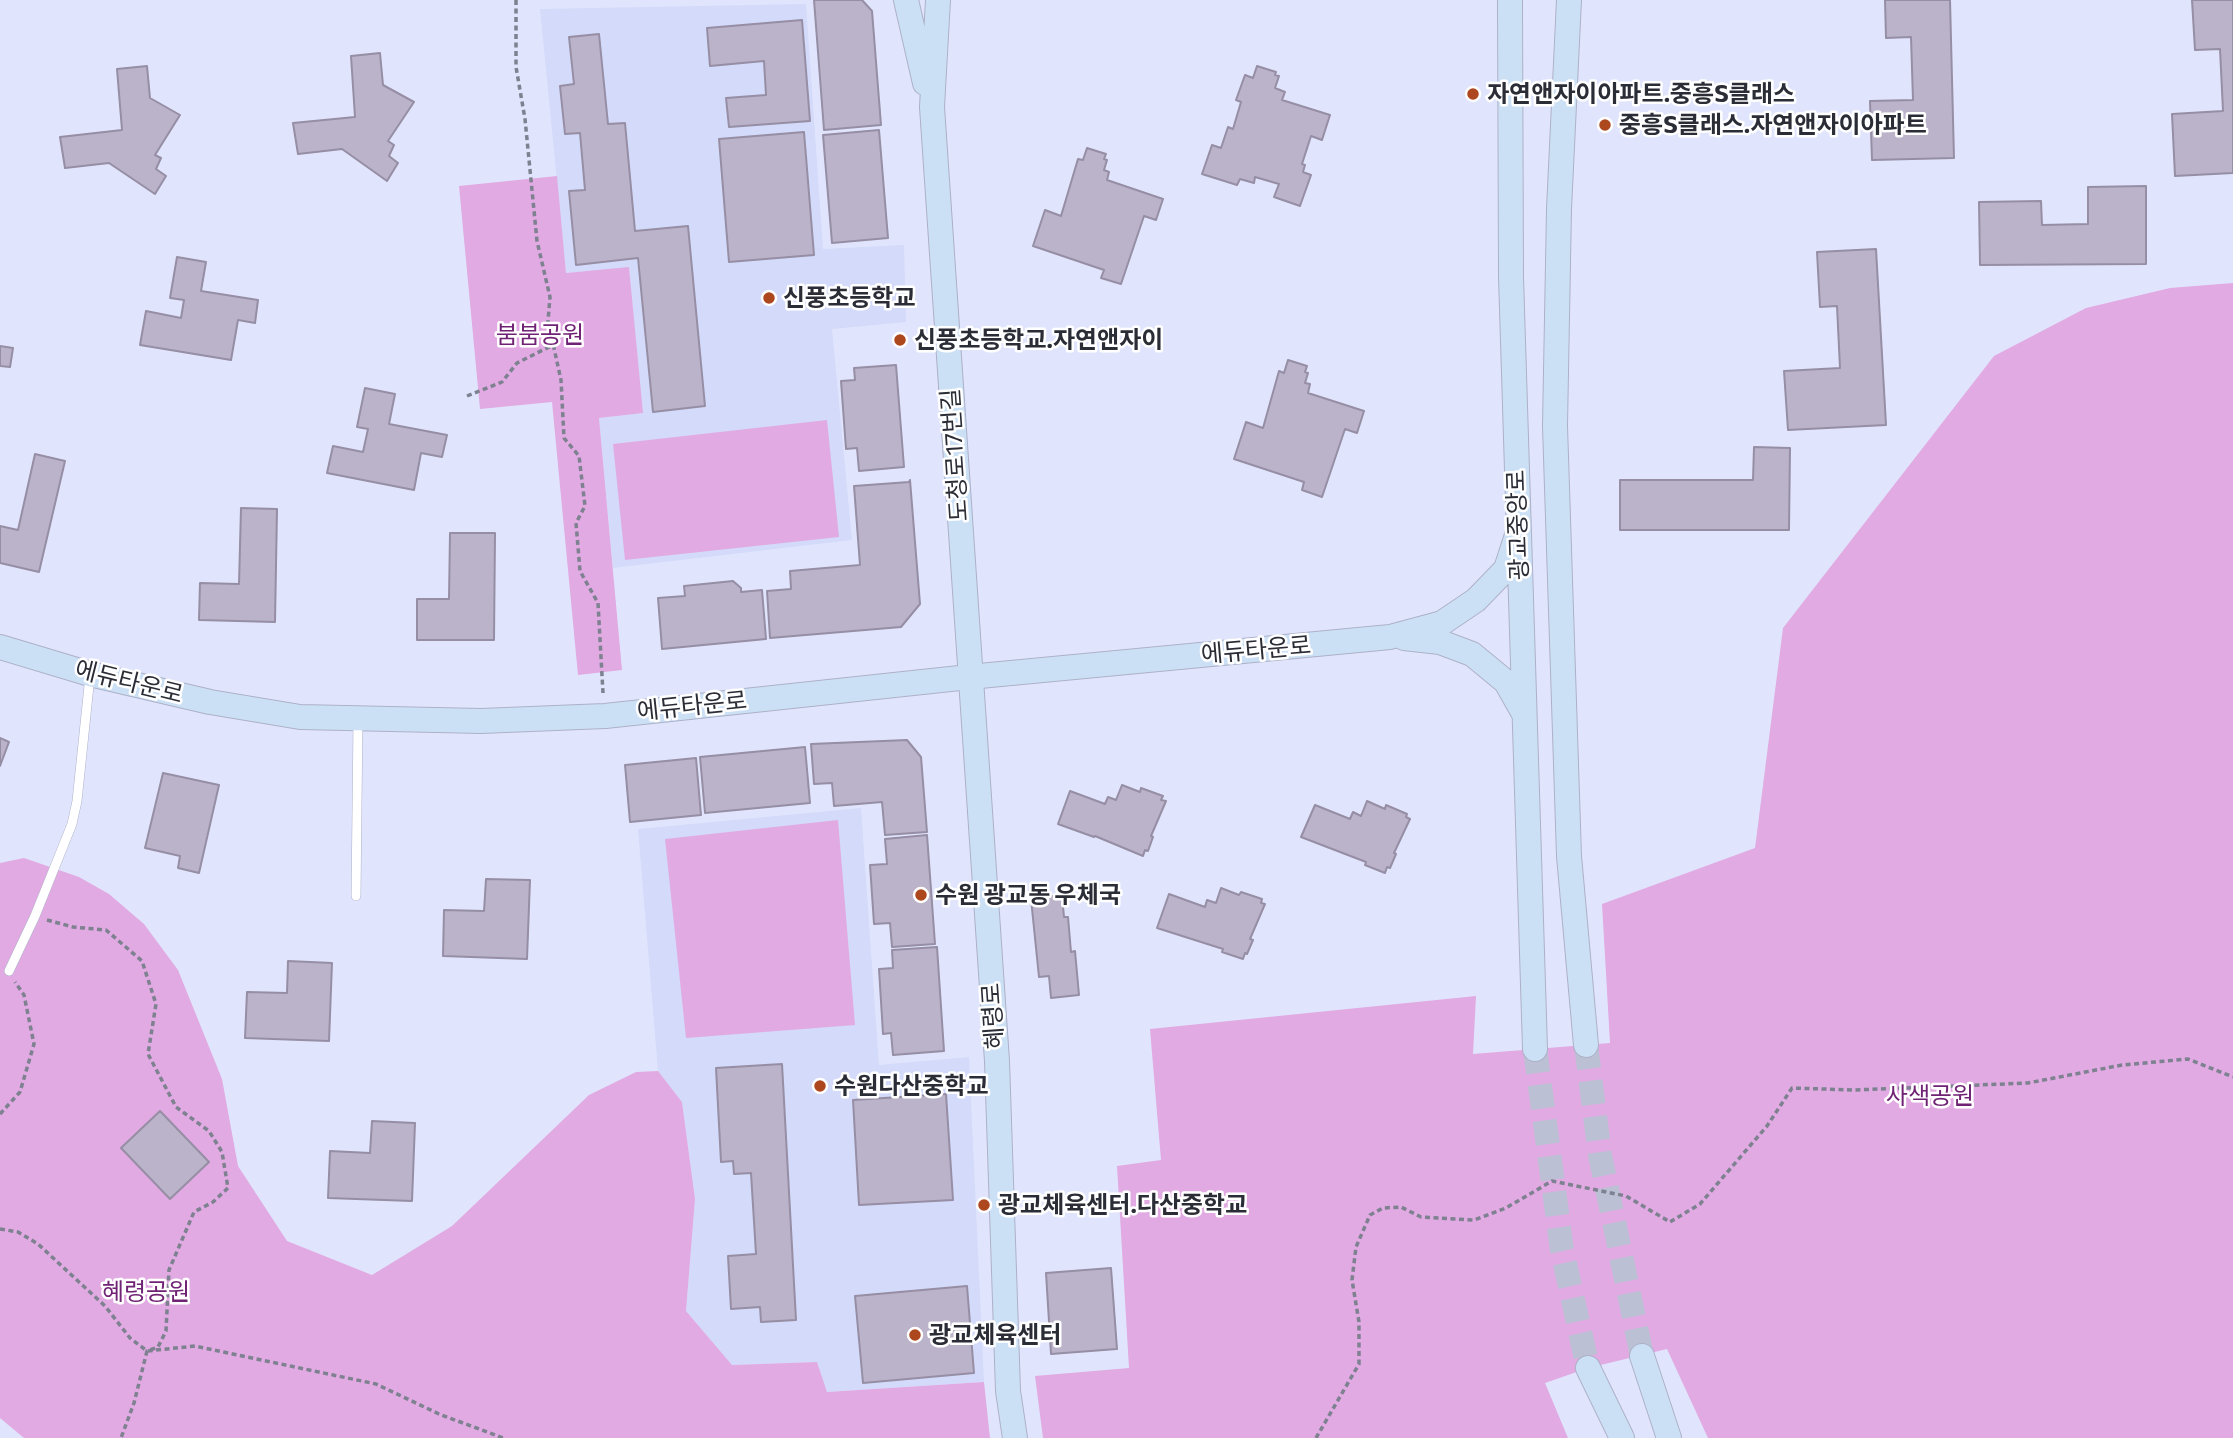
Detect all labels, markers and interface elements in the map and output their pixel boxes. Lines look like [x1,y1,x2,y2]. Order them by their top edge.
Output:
place label: 자연앤자이아파트.중흥S클래스 [1487,80,1795,108]
marker: 자연앤자이아파트.중흥S클래스 [1465,86,1481,102]
place label: 중흥S클래스.자연앤자이아파트 [1619,111,1927,139]
marker: 중흥S클래스.자연앤자이아파트 [1597,117,1613,133]
place label: 신풍초등학교 [783,284,915,312]
marker: 신풍초등학교 [761,290,777,306]
park label: 붐붐공원 [496,321,584,349]
place label: 신풍초등학교.자연앤자이 [914,326,1163,354]
marker: 신풍초등학교.자연앤자이 [892,332,908,348]
street label: 도청로17번길 [936,387,974,523]
street label: 광교중앙로 [1502,469,1534,581]
street label: 에듀타운로 [1200,631,1312,669]
street label: 에듀타운로 [72,655,186,709]
street label: 에듀타운로 [636,686,748,726]
place label: 수원 광교동 우체국 [935,881,1121,909]
marker: 수원 광교동 우체국 [913,887,929,903]
street label: 혜령로 [976,982,1010,1050]
place label: 수원다산중학교 [834,1072,989,1100]
marker: 수원다산중학교 [812,1078,828,1094]
park label: 사색공원 [1886,1082,1974,1110]
place label: 광교체육센터.다산중학교 [998,1191,1247,1219]
marker: 광교체육센터.다산중학교 [976,1197,992,1213]
park label: 혜령공원 [102,1278,190,1306]
place label: 광교체육센터 [929,1321,1061,1349]
marker: 광교체육센터 [907,1327,923,1343]

